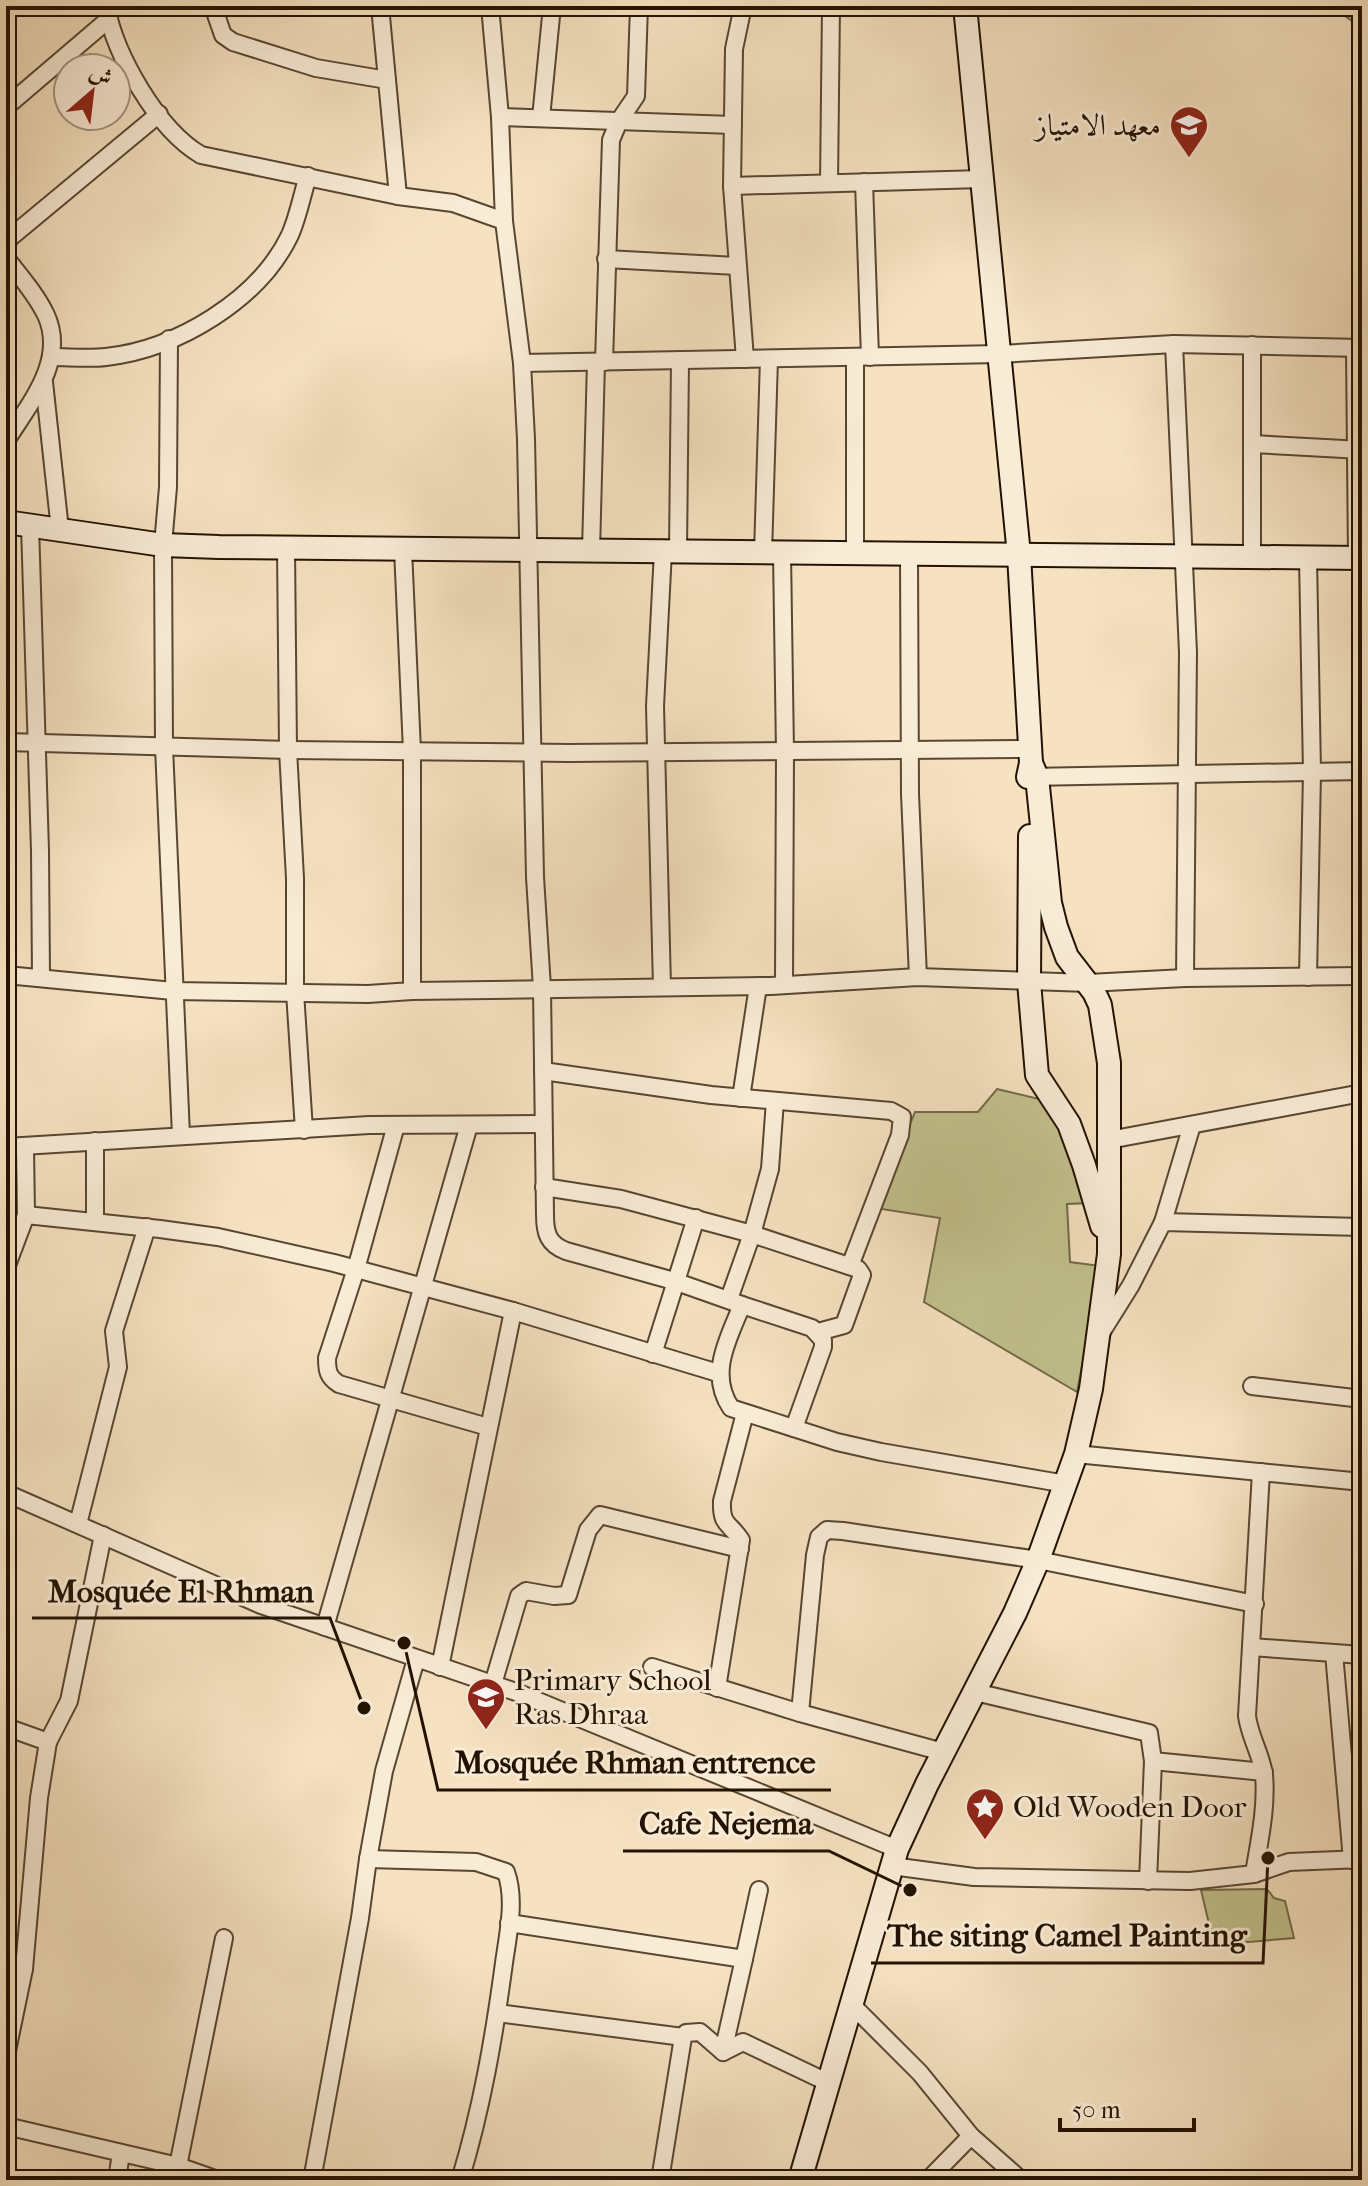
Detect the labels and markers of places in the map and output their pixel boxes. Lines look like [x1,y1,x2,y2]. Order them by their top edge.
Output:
school or university icon: معهد الامتياز [1168,104,1210,159]
place label: معهد الامتياز [1032,108,1161,143]
callout: Mosquée El Rhman [32,1562,330,1618]
place label: Primary School Ras Dhraa [514,1663,712,1732]
school or university icon: Primary School Ras Dhraa [465,1676,507,1731]
callout: Mosquée Rhman entrence [438,1734,831,1790]
place icon: Old Wooden Door [964,1786,1006,1841]
place label: Old Wooden Door [1013,1790,1247,1825]
callout: Cafe Nejema [623,1795,829,1851]
callout: The siting Camel Painting [871,1907,1263,1963]

